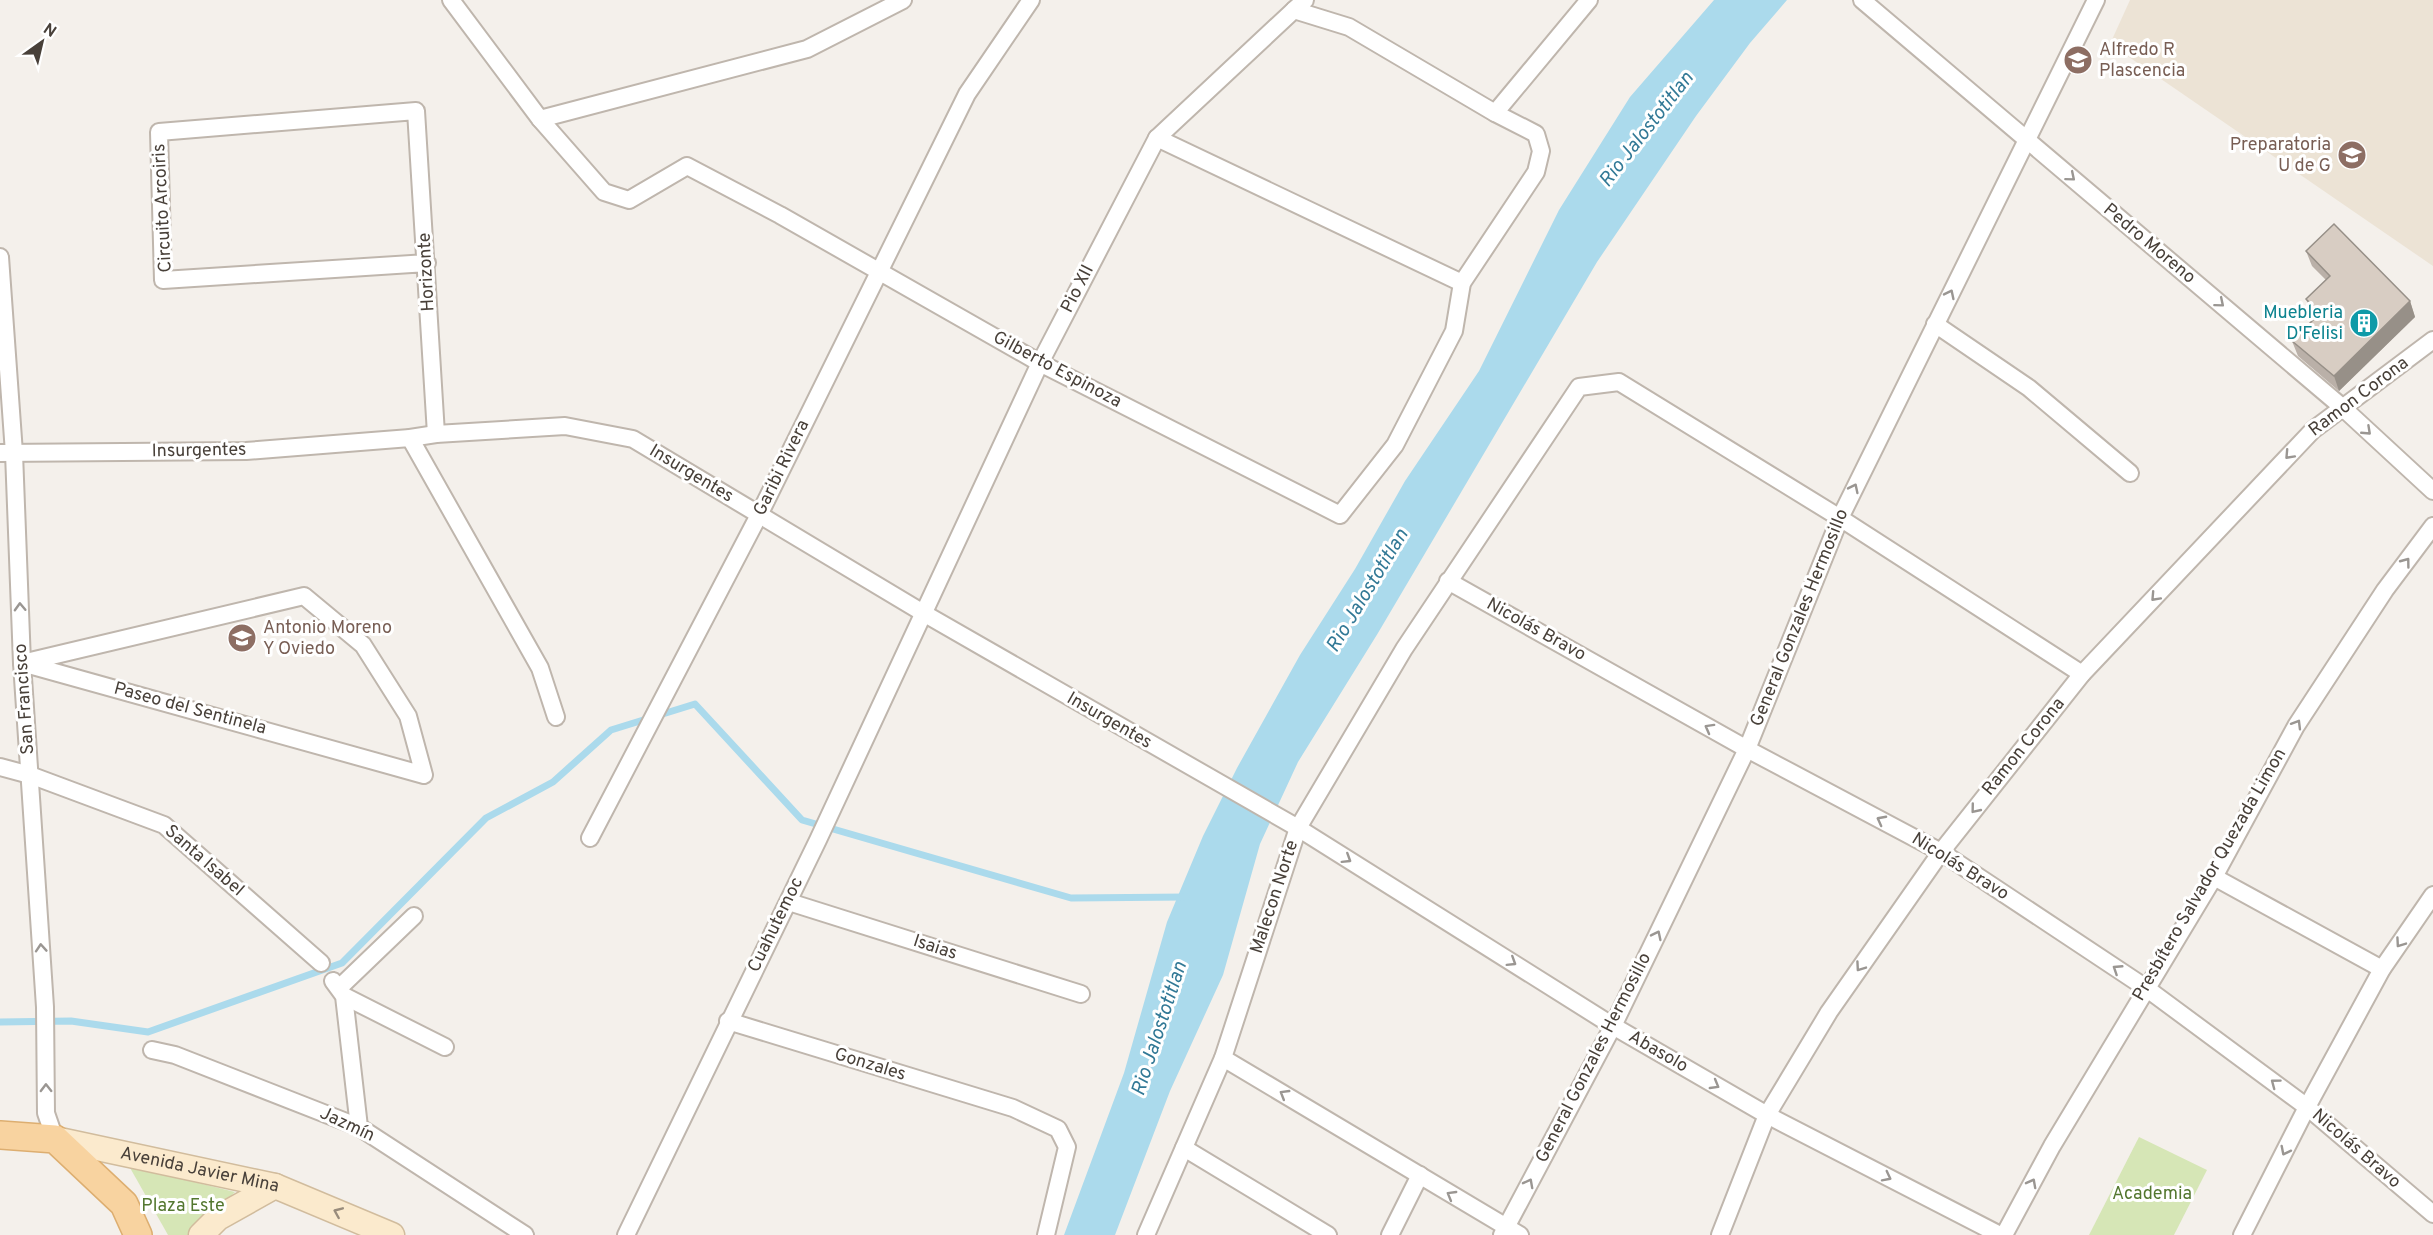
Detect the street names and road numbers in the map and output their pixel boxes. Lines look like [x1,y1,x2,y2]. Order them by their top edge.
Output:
street label: Circuito Arcoiris [148,143,178,273]
street label: Pedro Moreno [2098,199,2200,289]
street label: Horizonte [413,232,441,312]
street label: Pio XII [1056,261,1100,317]
street label: Gilberto Espinoza [989,326,1125,414]
street label: Ramon Corona [2304,352,2414,442]
street label: Garibi Rivera [749,416,815,520]
street label: Insurgentes [151,439,247,463]
street label: Insurgentes [645,440,737,508]
street label: General Gonzales Hermosillo [1746,506,1854,730]
street label: Nicolás Bravo [1482,593,1590,667]
street label: San Francisco [10,643,40,755]
street label: Paseo del Sentinela [111,678,269,740]
street label: Insurgentes [1062,687,1156,755]
street label: Ramon Corona [1978,693,2070,801]
street label: Presbítero Salvador Quezada Limon [2128,744,2292,1006]
street label: Santa Isabel [159,820,249,902]
street label: Nicolás Bravo [1907,828,2013,906]
street label: Malecon Norte [1246,837,1304,957]
street label: Cuahutemoc [743,874,809,976]
street label: Isaias [910,930,960,966]
street label: General Gonzales Hermosillo [1531,949,1657,1167]
street label: Abasolo [1624,1026,1692,1078]
street label: Gonzales [831,1043,909,1087]
street label: Jazmín [316,1102,378,1148]
street label: Nicolás Bravo [2307,1104,2405,1194]
street label: Avenida Javier Mina [118,1142,281,1198]

